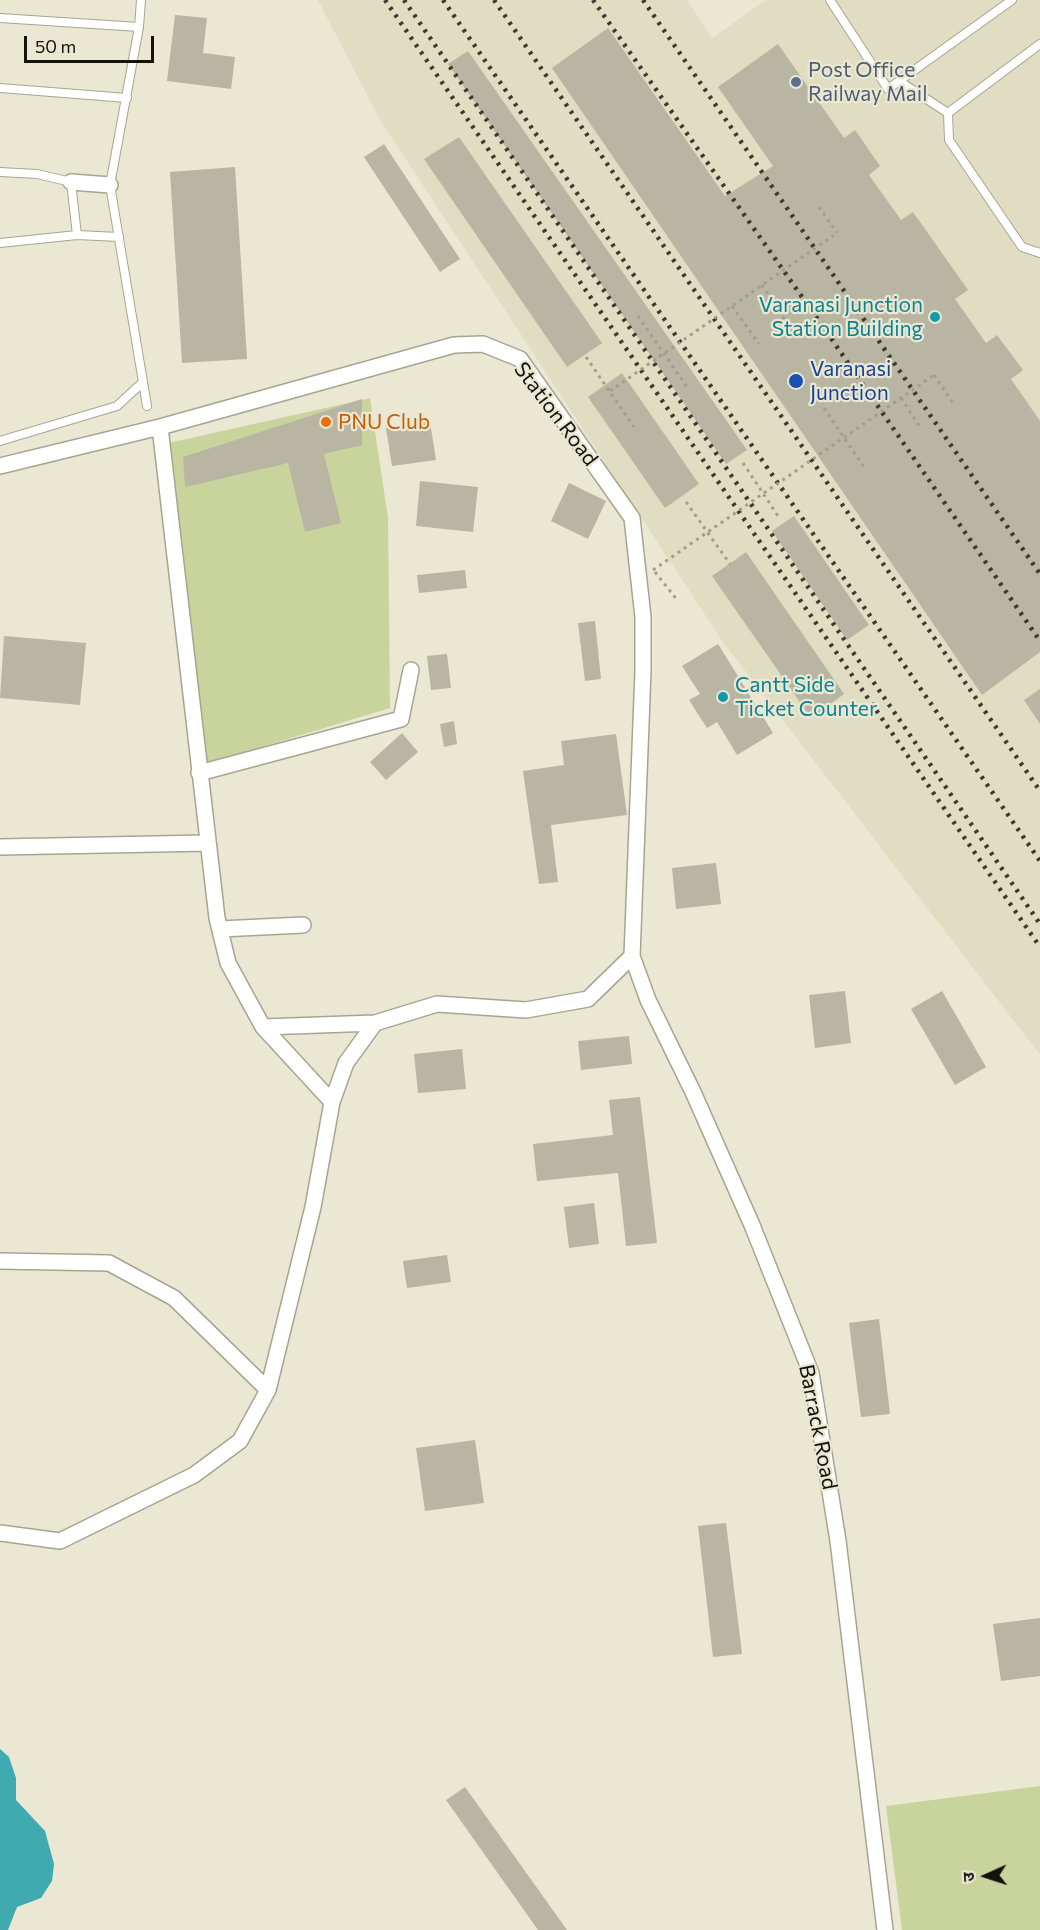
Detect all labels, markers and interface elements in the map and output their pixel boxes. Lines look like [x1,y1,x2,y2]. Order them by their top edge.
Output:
scale bar [27,24,158,62]
text: 50 m [35,35,76,57]
place label: Post Office Railway Mail [808,57,928,107]
marker: Post Office Railway Mail [789,75,803,89]
place label: Varanasi Junction Station Building [759,292,923,342]
marker: Varanasi Junction Station Building [928,310,942,324]
place label: Varanasi Junction [810,356,891,406]
street label: Station Road [509,357,603,471]
marker: Varanasi Junction [787,372,805,390]
place label: PNU Club [338,409,430,435]
marker: PNU Club [319,415,333,429]
place label: Cantt Side Ticket Counter [735,672,877,722]
marker: Cantt Side Ticket Counter [716,690,730,704]
street label: Barrack Road [794,1362,842,1492]
north arrow [956,1846,1016,1906]
text: उ [958,1872,977,1882]

